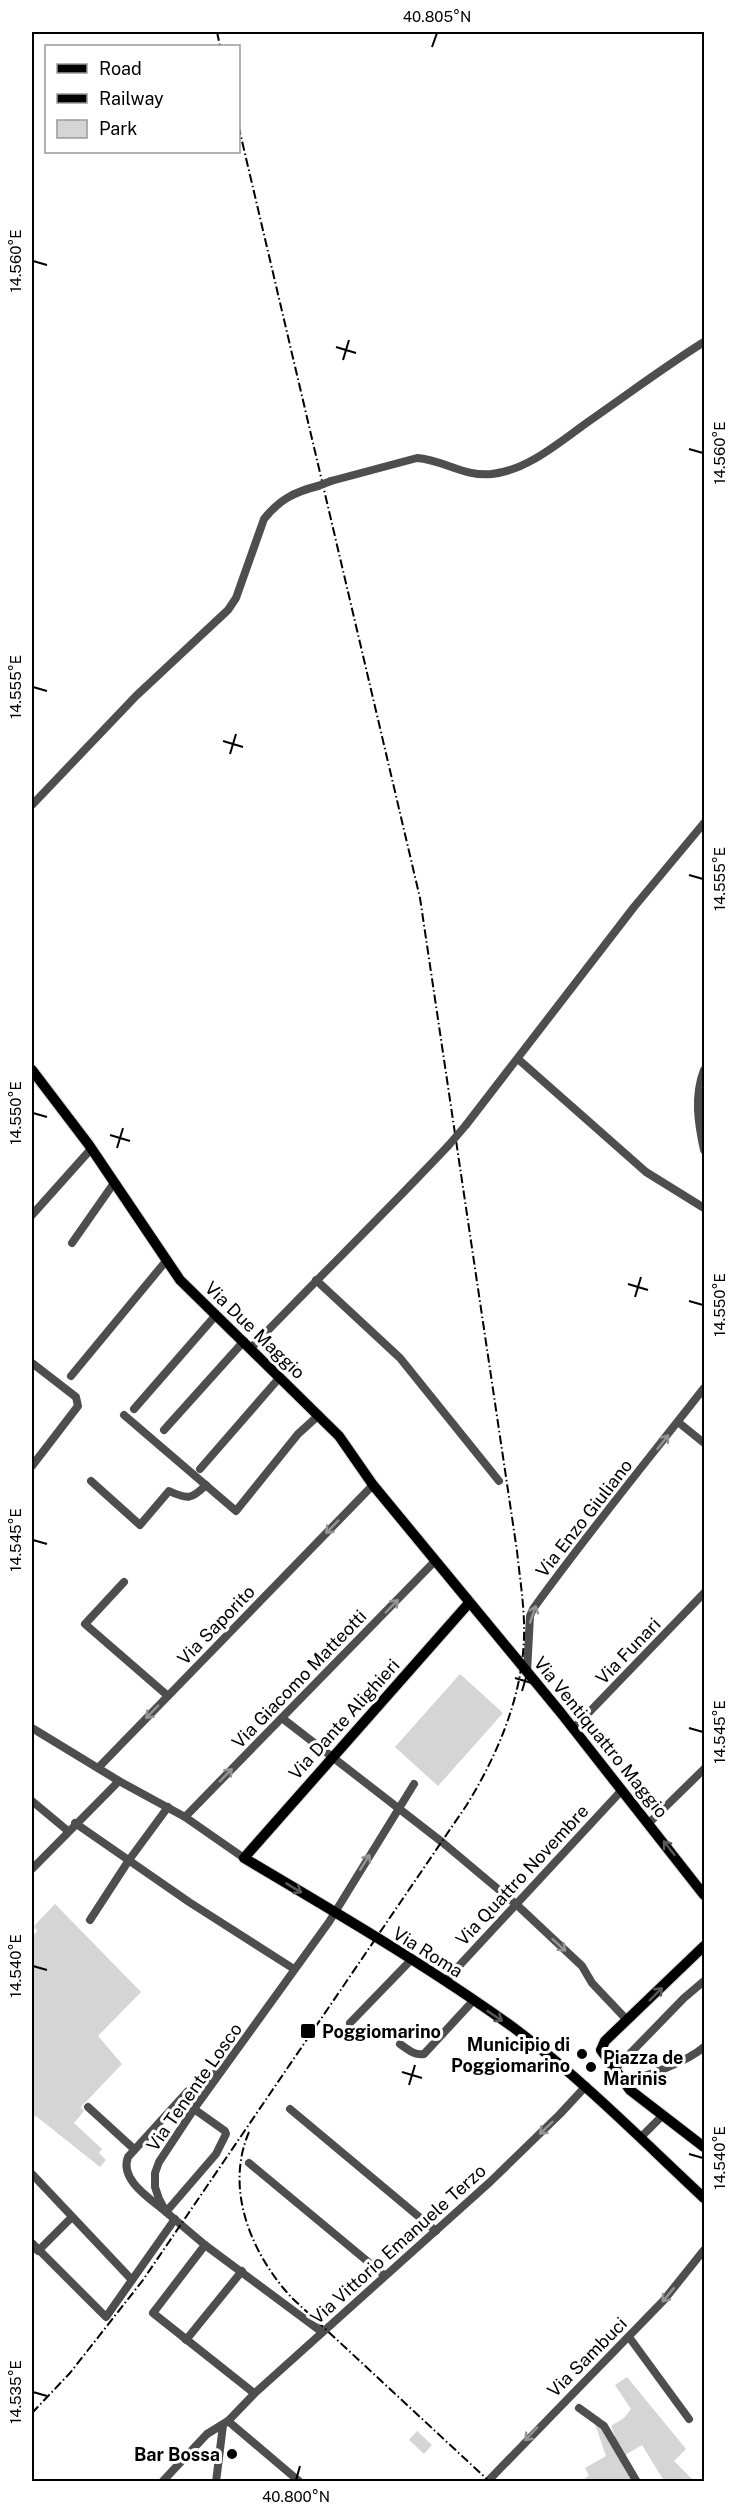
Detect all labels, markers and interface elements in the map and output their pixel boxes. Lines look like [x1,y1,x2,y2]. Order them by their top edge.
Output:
text: 40.805°N [403,8,471,25]
legend [45,45,240,153]
text: Road [99,58,142,79]
text: Railway [99,88,164,109]
text: Park [99,118,137,139]
text: 14.560°E [7,229,24,293]
text: 14.560°E [711,421,728,485]
text: 14.555°E [7,655,24,719]
text: 14.555°E [711,847,728,911]
text: 14.550°E [7,1081,24,1145]
text: 14.550°E [711,1273,728,1337]
street label: Via Due Maggio [201,1277,309,1383]
one-way arrow [656,1435,669,1451]
street label: Via Enzo Giuliano [531,1455,637,1581]
text: 14.545°E [7,1508,24,1572]
one-way arrow [325,1520,340,1535]
street label: Via Saporito [173,1581,259,1669]
one-way arrow [384,1598,399,1613]
street label: Via Giacomo Matteotti [227,1605,371,1753]
one-way arrow [528,1605,539,1624]
street label: Via Funari [591,1614,665,1688]
street label: Via Ventiquattro Maggio [530,1652,672,1822]
street label: Via Dante Alighieri [284,1654,404,1784]
text: 14.545°E [711,1700,728,1764]
one-way arrow [145,1704,159,1719]
one-way arrow [219,1768,233,1783]
street label: Via Quattro Novembre [451,1800,593,1950]
one-way arrow [662,1841,675,1857]
one-way arrow [360,1854,372,1871]
one-way arrow [285,1882,302,1894]
street label: Via Roma [389,1922,467,1982]
text: 14.540°E [7,1934,24,1998]
one-way arrow [552,1938,567,1952]
one-way arrow [648,1986,663,2001]
one-way arrow [486,2010,503,2022]
street label: Via Tenente Losco [142,2019,246,2155]
place label: Poggiomarino [322,2021,441,2042]
marker: Poggiomarino [299,2022,317,2040]
place label: Municipio di Poggiomarino [451,2034,570,2076]
marker: Municipio di Poggiomarino [575,2047,589,2061]
place label: Piazza de Marinis [603,2047,684,2089]
marker: Piazza de Marinis [584,2060,598,2074]
one-way arrow [538,2121,553,2135]
text: 14.540°E [711,2126,728,2190]
street label: Via Vittorio Emanuele Terzo [306,2160,490,2328]
one-way arrow [661,2287,674,2303]
street label: Via Sambuci [543,2313,631,2401]
text: 14.535°E [7,2360,24,2424]
one-way arrow [524,2427,538,2442]
place label: Bar Bossa [134,2444,220,2465]
marker: Bar Bossa [225,2447,239,2461]
text: 40.800°N [262,2488,330,2505]

